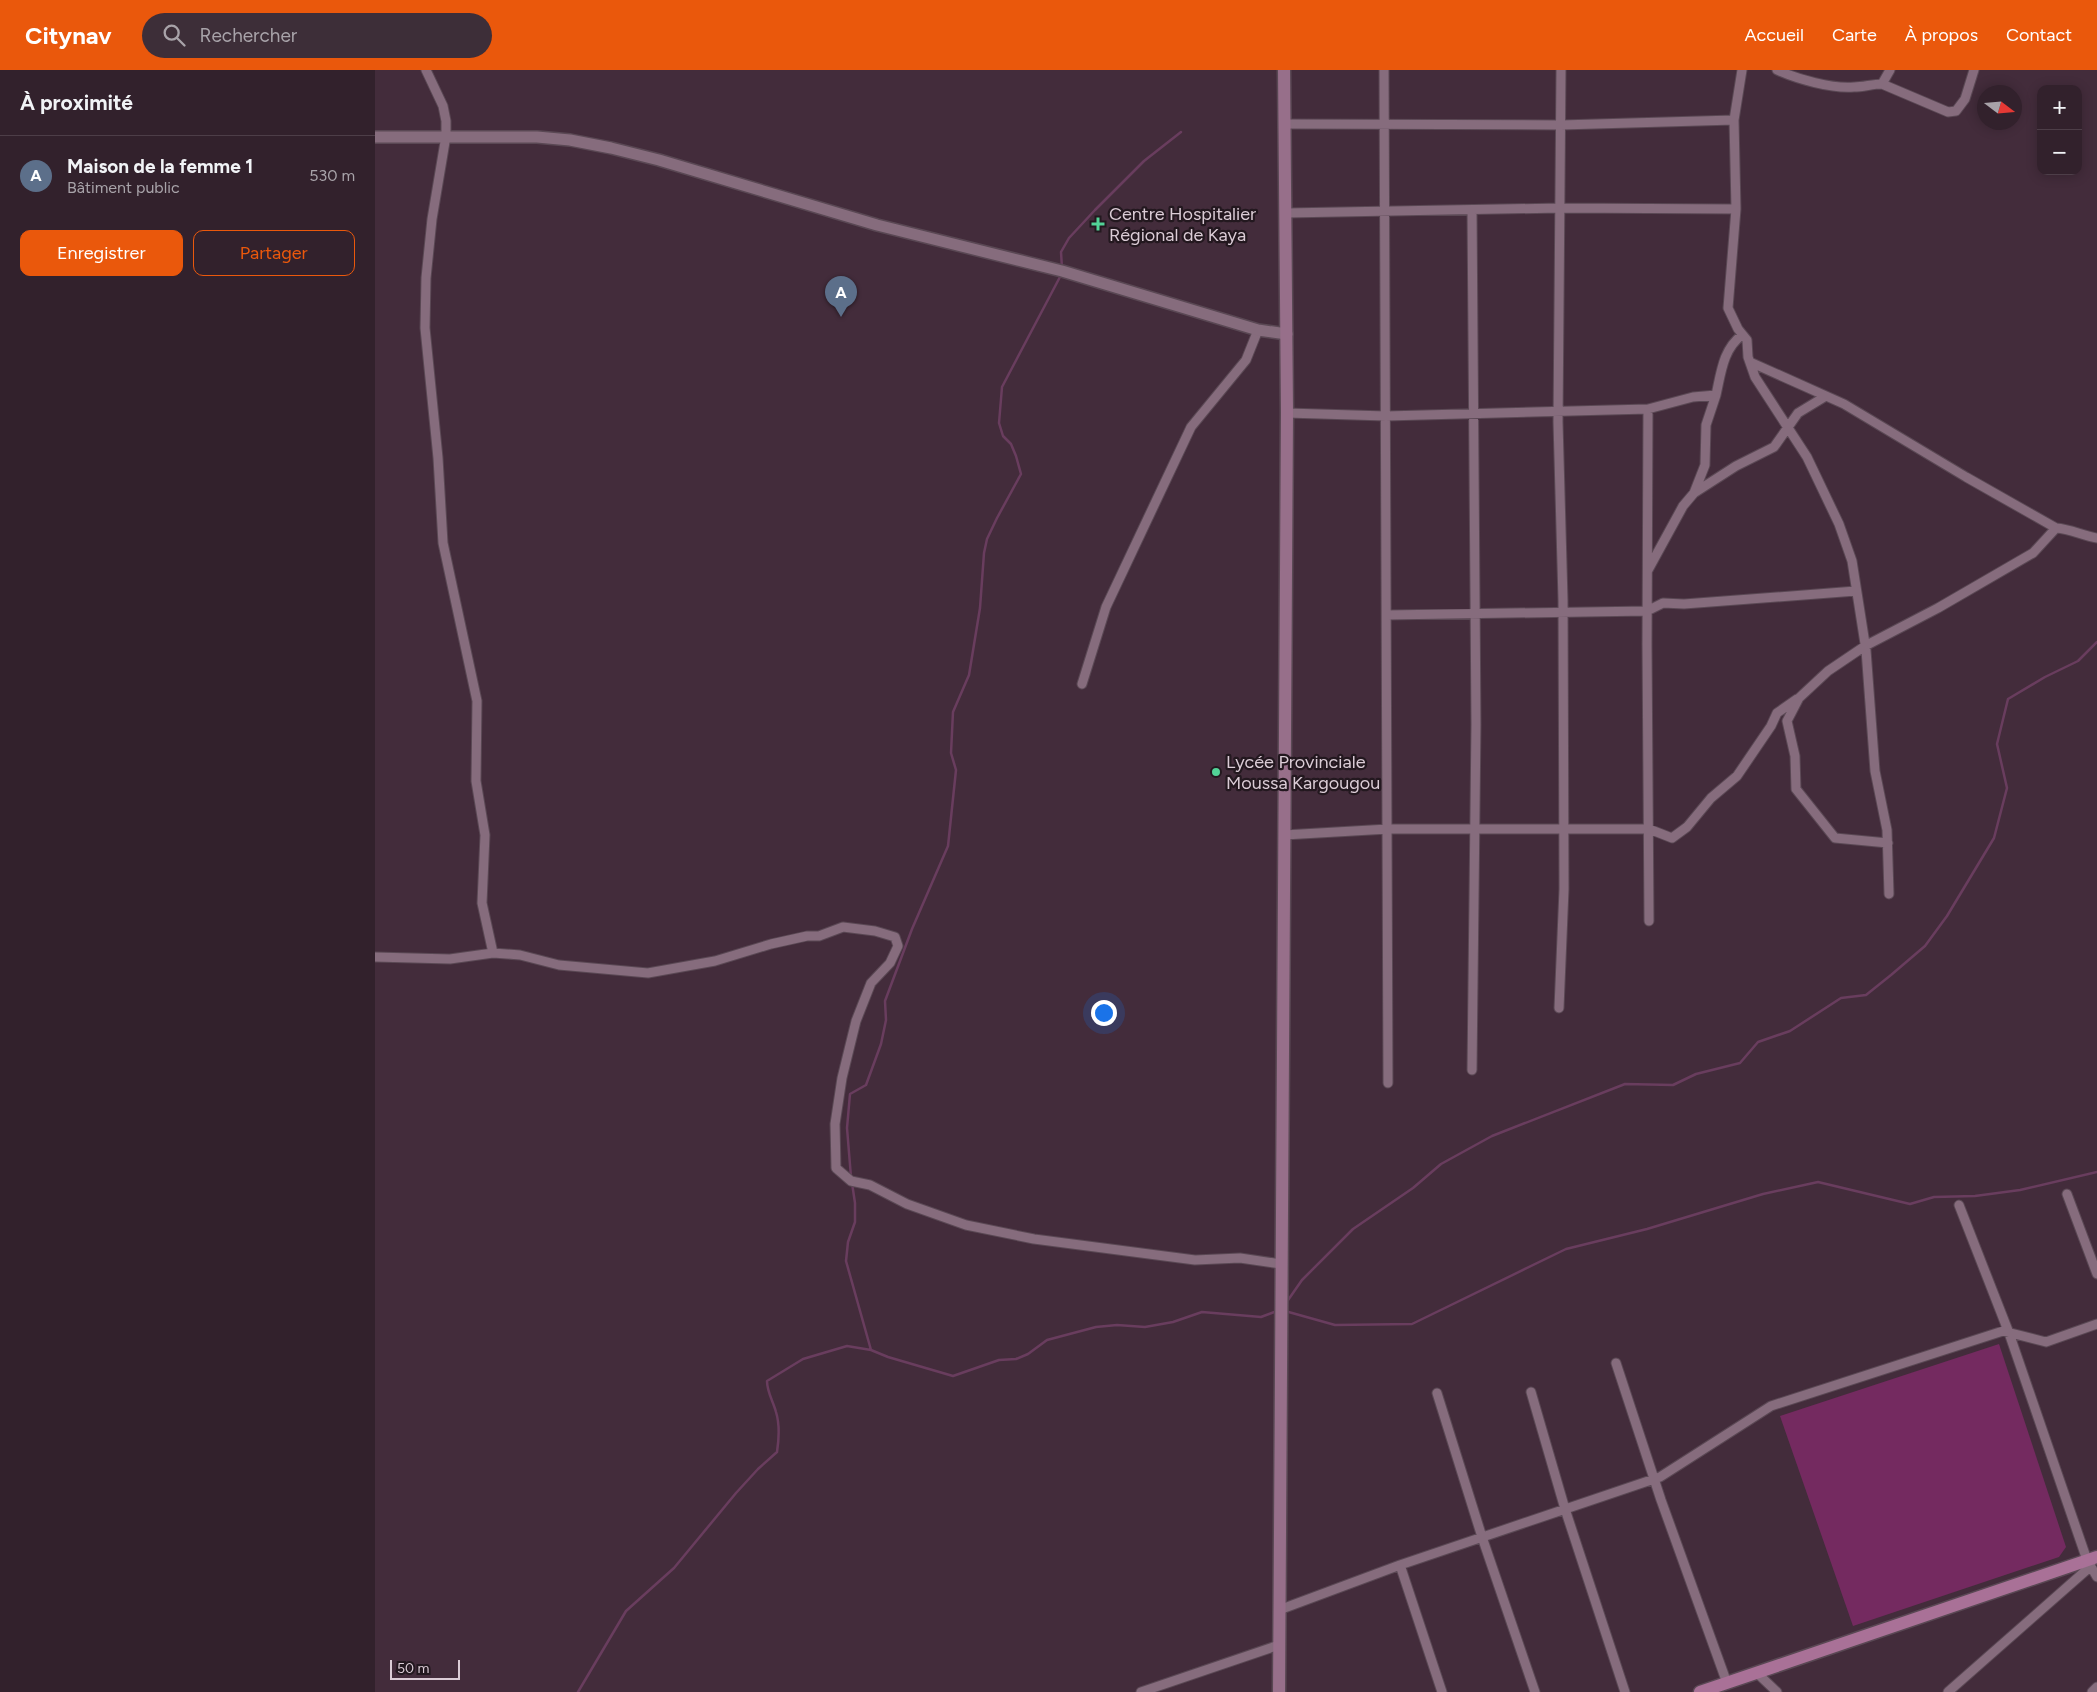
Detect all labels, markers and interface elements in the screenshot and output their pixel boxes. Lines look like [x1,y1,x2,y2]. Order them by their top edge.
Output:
search box [142,13,492,58]
text: Citynav [25,21,112,50]
icon: search [160,21,188,49]
text: Rechercher [200,24,297,47]
text: Accueil [1744,24,1804,46]
text: Carte [1832,24,1877,46]
text: À propos [1905,24,1978,46]
text: Contact [2006,24,2072,46]
north arrow [1977,85,2022,130]
map controls [2037,85,2082,175]
button: + [2037,85,2082,130]
text: À proximité [20,90,133,115]
button: − [2037,130,2082,175]
text: Maison de la femme 1 [67,155,253,178]
text: A [30,166,42,185]
text: 530 m [309,166,355,185]
text: Bâtiment public [67,178,180,197]
place label: Centre Hospitalier Régional de Kaya [1109,203,1256,246]
marker: Centre Hospitalier Régional de Kaya [1091,217,1105,231]
button: Enregistrer [20,230,183,276]
button: Partager [193,230,355,276]
pin: A [825,276,857,317]
place label: Lycée Provinciale Moussa Kargougou [1226,751,1380,794]
marker: Lycée Provinciale Moussa Kargougou [1210,766,1222,778]
your location [1091,1000,1117,1026]
scale bar [390,1657,460,1680]
text: 50 m [397,1660,429,1677]

